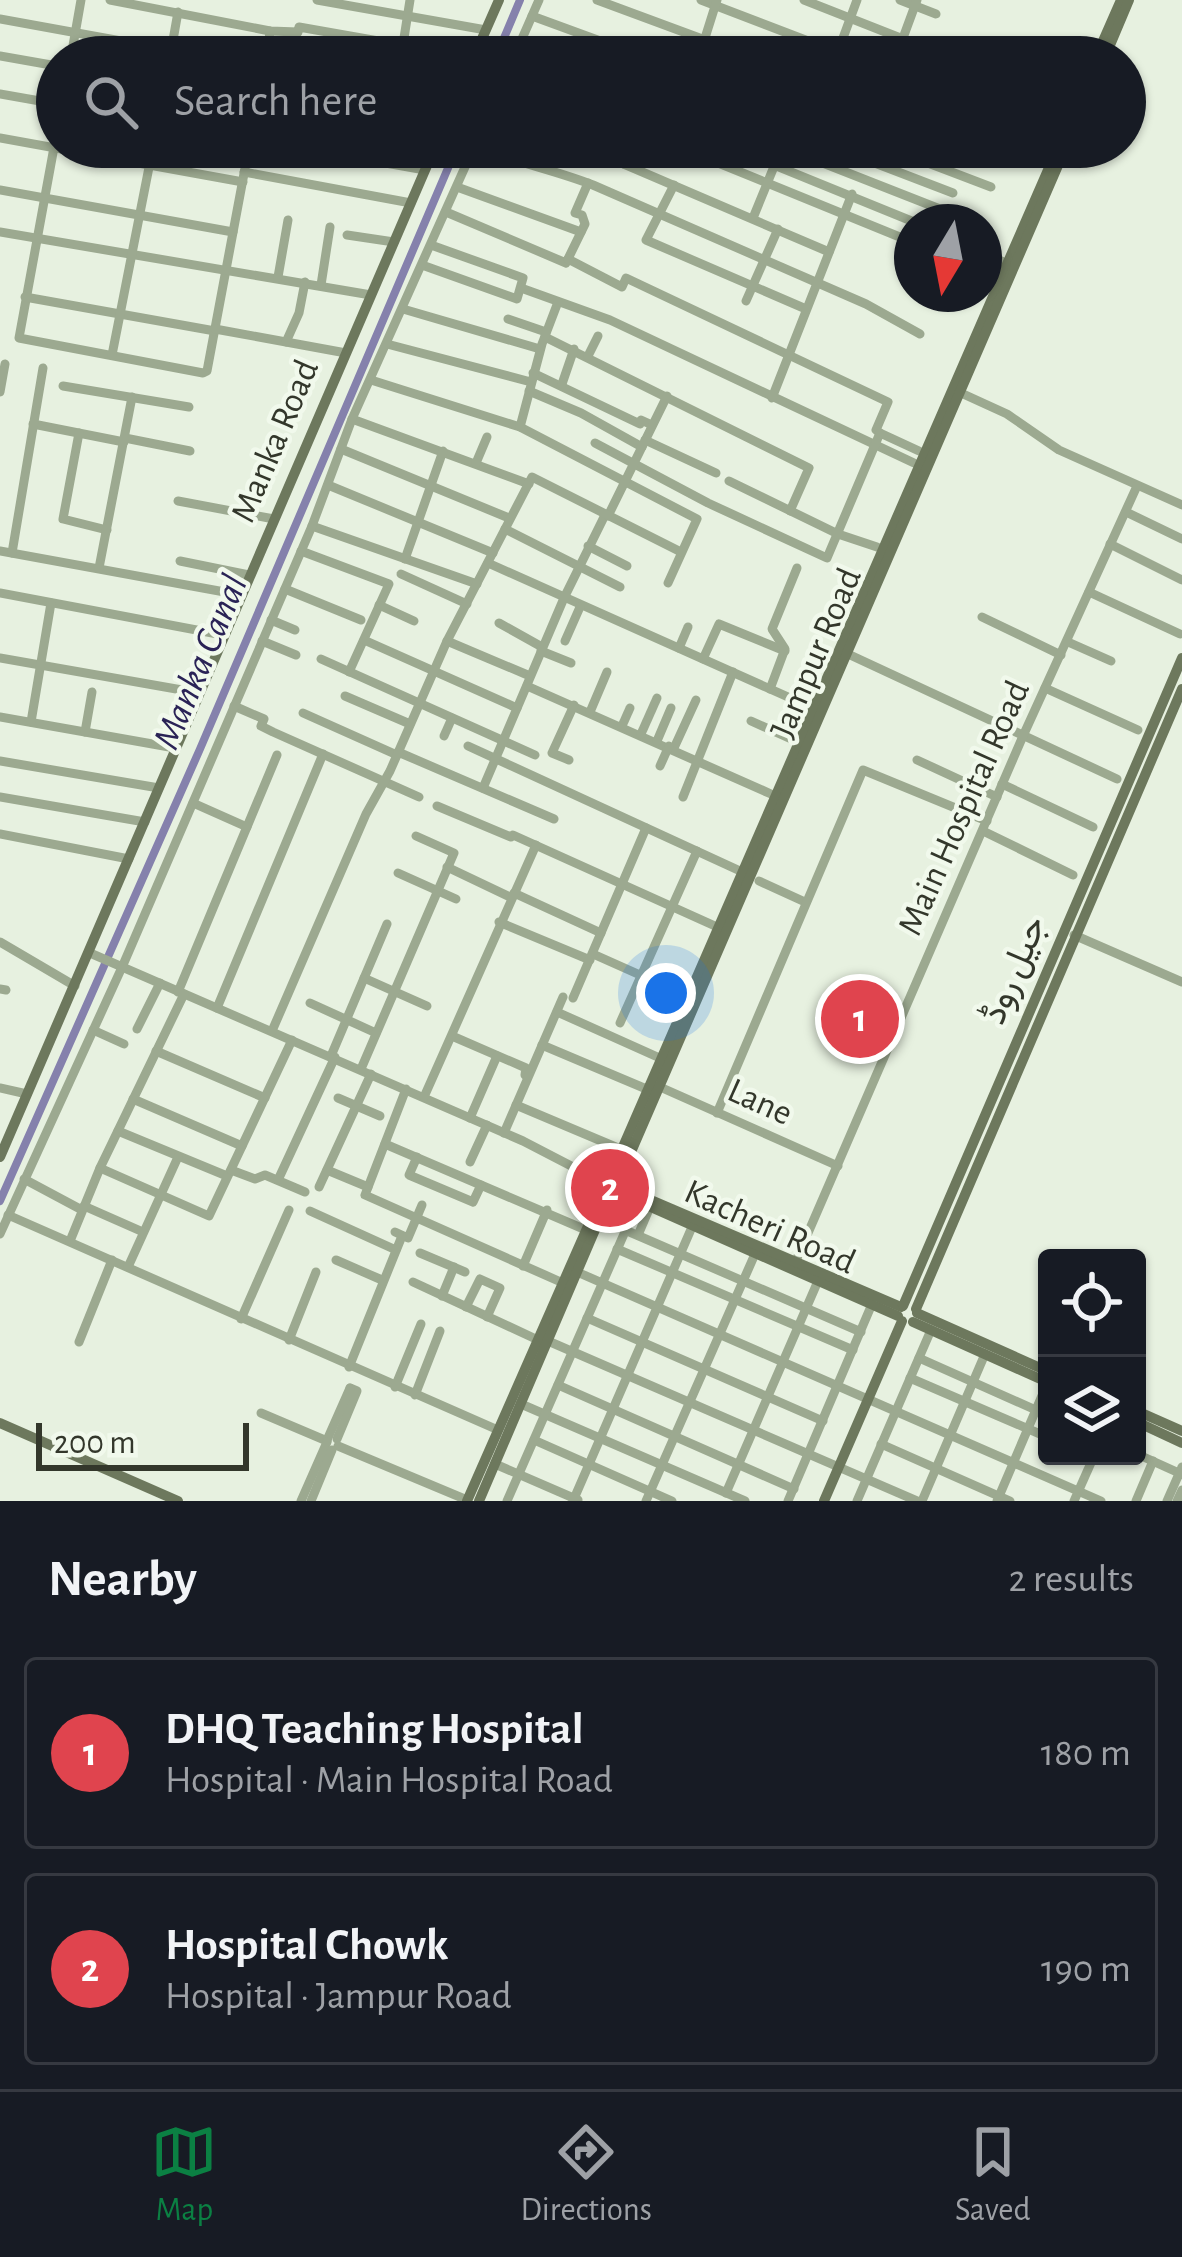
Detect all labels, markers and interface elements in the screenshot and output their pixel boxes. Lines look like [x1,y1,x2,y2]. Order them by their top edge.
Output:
search box [36,36,1146,168]
icon: search [78,69,144,135]
text: Search here [174,79,377,124]
north arrow [894,204,1002,312]
street label: Manka Road [225,354,325,528]
street label: Jampur Road [764,563,868,743]
water label: Manka Canal [147,569,255,755]
street label: Main Hospital Road [892,675,1036,941]
street label: جیل روڈ [974,910,1056,1030]
your location [636,963,696,1023]
pin: 1 [821,974,899,1064]
street label: Lane [722,1072,798,1132]
pin: 2 [571,1143,649,1233]
street label: Kacheri Road [679,1173,861,1281]
map controls [1038,1249,1146,1465]
button: locate [1038,1249,1146,1357]
button: layers [1038,1357,1146,1465]
scale bar [36,1417,249,1470]
text: 200 m [54,1427,136,1460]
text: Nearby [48,1554,197,1605]
text: 2 results [1008,1560,1134,1599]
text: DHQ Teaching Hospital [165,1707,584,1752]
text: 1 [83,1734,97,1773]
text: 180 m [1041,1734,1131,1773]
text: Hospital · Main Hospital Road [165,1761,613,1800]
text: Hospital Chowk [165,1923,448,1968]
text: 2 [81,1950,99,1989]
text: 190 m [1041,1950,1131,1989]
text: Hospital · Jampur Road [165,1977,512,2016]
tab: Map [151,2119,217,2231]
tab: Directions [520,2119,652,2231]
tab: Saved [955,2119,1030,2231]

